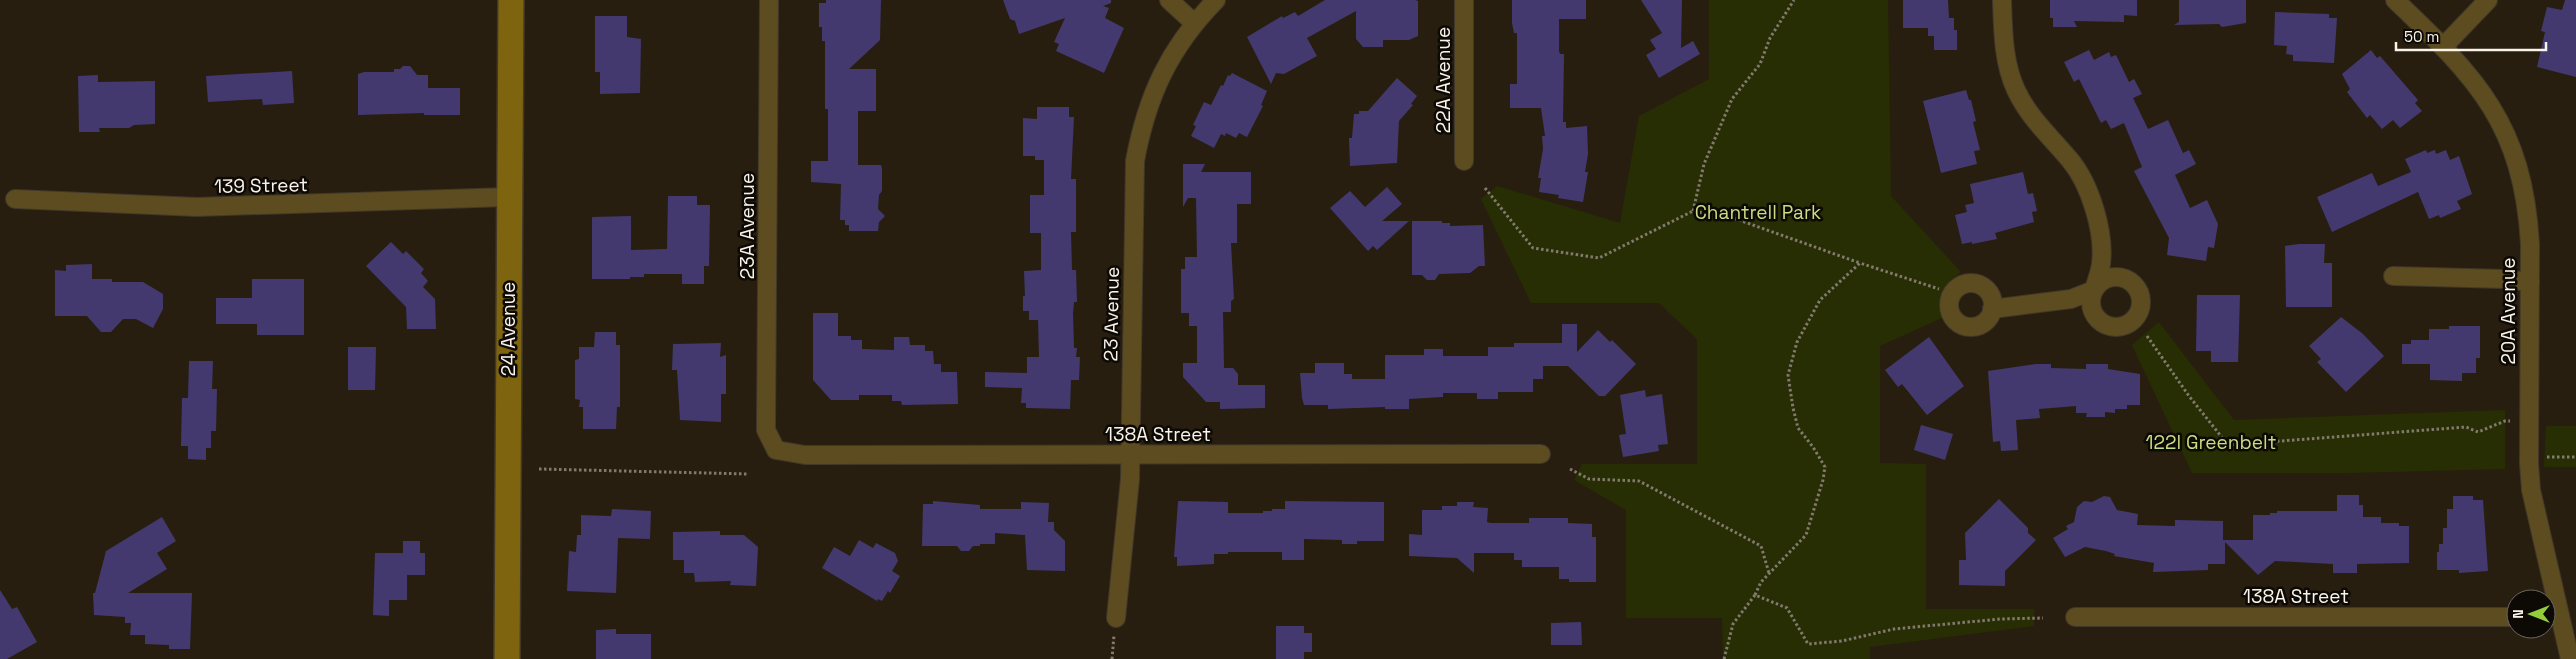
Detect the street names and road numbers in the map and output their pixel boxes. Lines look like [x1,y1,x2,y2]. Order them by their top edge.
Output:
street label: 22A Avenue [1431,27,1456,133]
street label: 139 Street [214,172,308,199]
street label: 23A Avenue [735,173,760,279]
street label: 20A Avenue [2496,257,2521,365]
street label: 23 Avenue [1098,266,1125,362]
street label: 24 Avenue [496,282,521,376]
street label: 138A Street [1105,422,1211,447]
street label: 138A Street [2243,584,2349,609]

